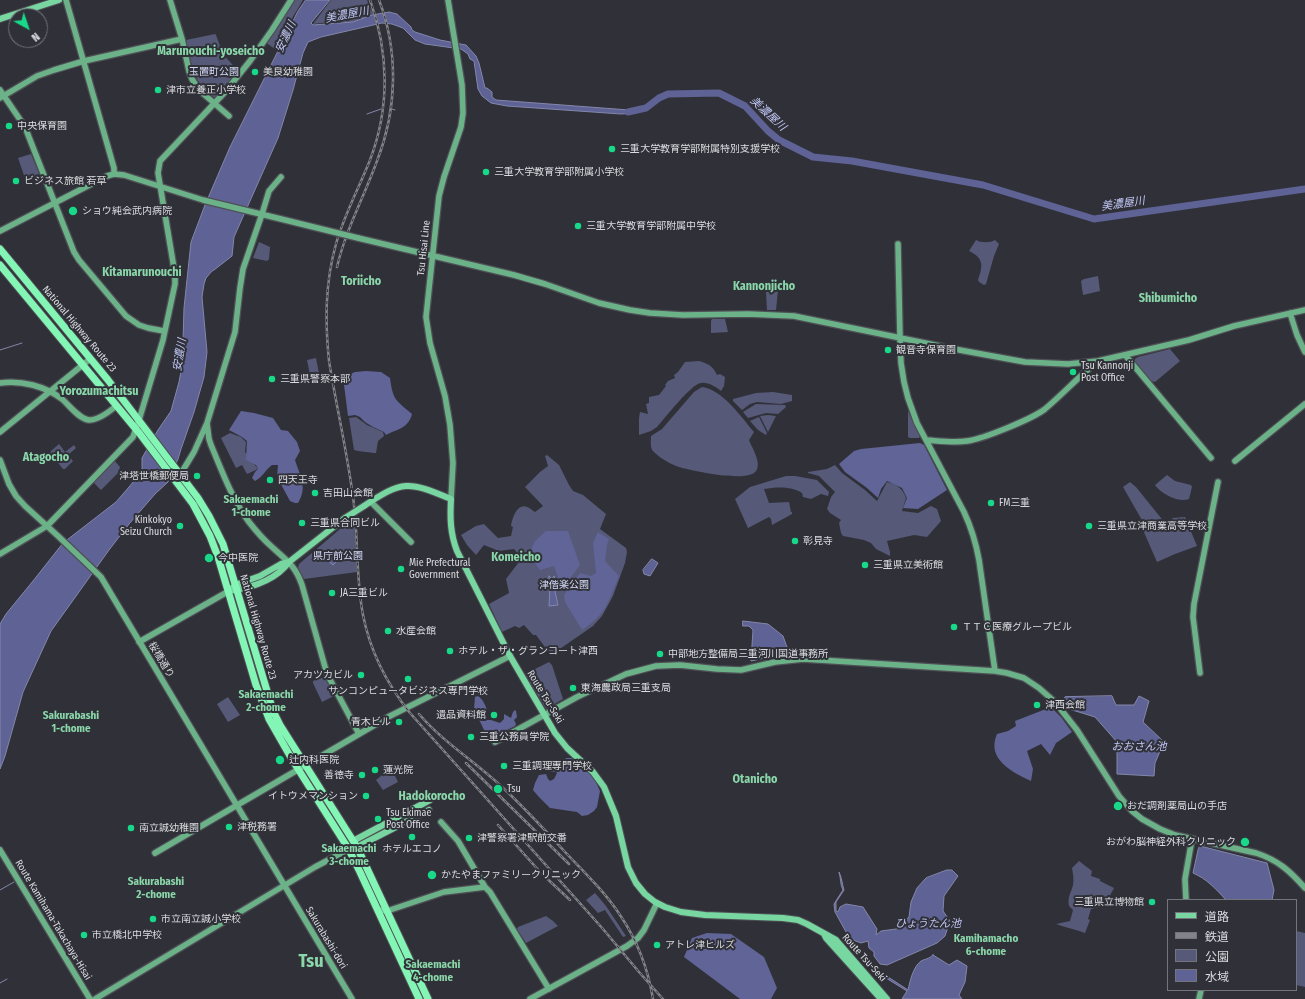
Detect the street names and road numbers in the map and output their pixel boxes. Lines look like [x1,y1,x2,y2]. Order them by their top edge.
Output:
street label: Tsu Hisai Line [415,220,433,276]
street label: National Highway Route 23 [39,284,119,374]
street label: National Highway Route 23 [237,573,279,681]
street label: 桜橋通り [146,640,176,680]
street label: Route Tsu-Seki [524,668,566,726]
street label: Route Kamihama-Takachaya-Hisai [12,858,94,982]
street label: Sakurabashi-dori [303,905,349,971]
street label: Route Tsu-Seki [839,932,889,984]

